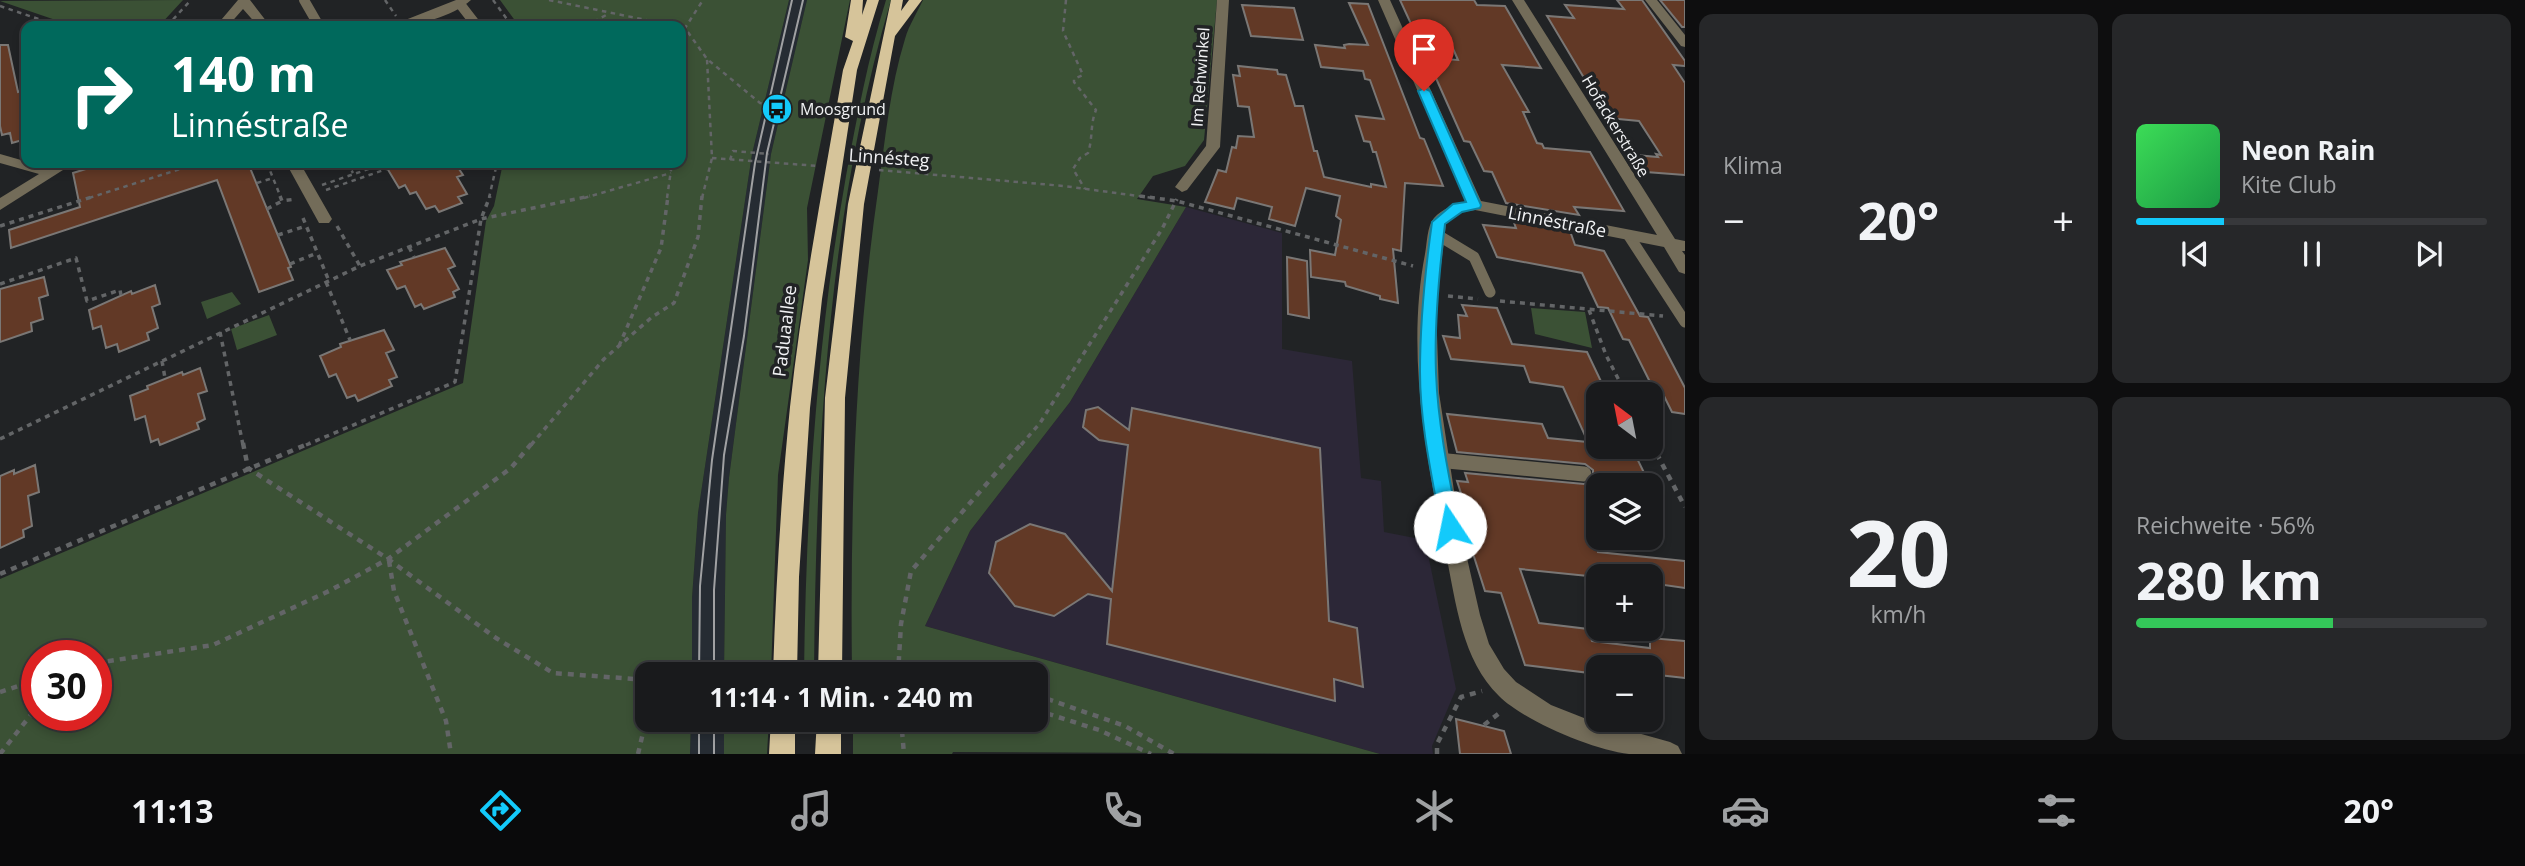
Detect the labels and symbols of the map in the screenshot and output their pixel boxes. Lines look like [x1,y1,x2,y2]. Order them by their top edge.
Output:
pin [1394,19,1454,91]
street label: Im Rehwinkel [1186,26,1214,128]
street label: Hofackerstraße [1577,71,1655,181]
bus stop icon: Moosgrund [760,92,794,126]
place label: Moosgrund [800,98,886,120]
street label: Linnésteg [848,142,931,172]
street label: Linnéstraße [1506,200,1608,242]
street label: Paduaallee [766,284,802,378]
north arrow [1586,382,1662,458]
position arrow [1413,490,1487,564]
speed limit sign: 30 [21,640,112,731]

